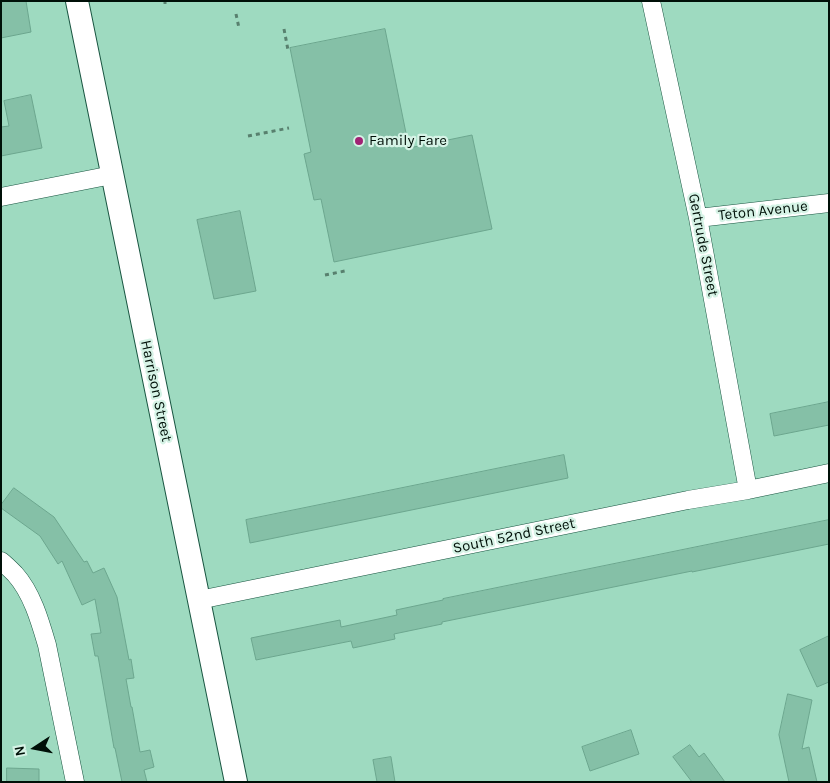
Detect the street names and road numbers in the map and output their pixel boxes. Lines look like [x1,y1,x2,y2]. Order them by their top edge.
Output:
street label: Gertrude Street [684,192,722,298]
street label: Teton Avenue [717,197,809,225]
street label: Harrison Street [136,339,176,443]
street label: South 52nd Street [451,514,577,558]

